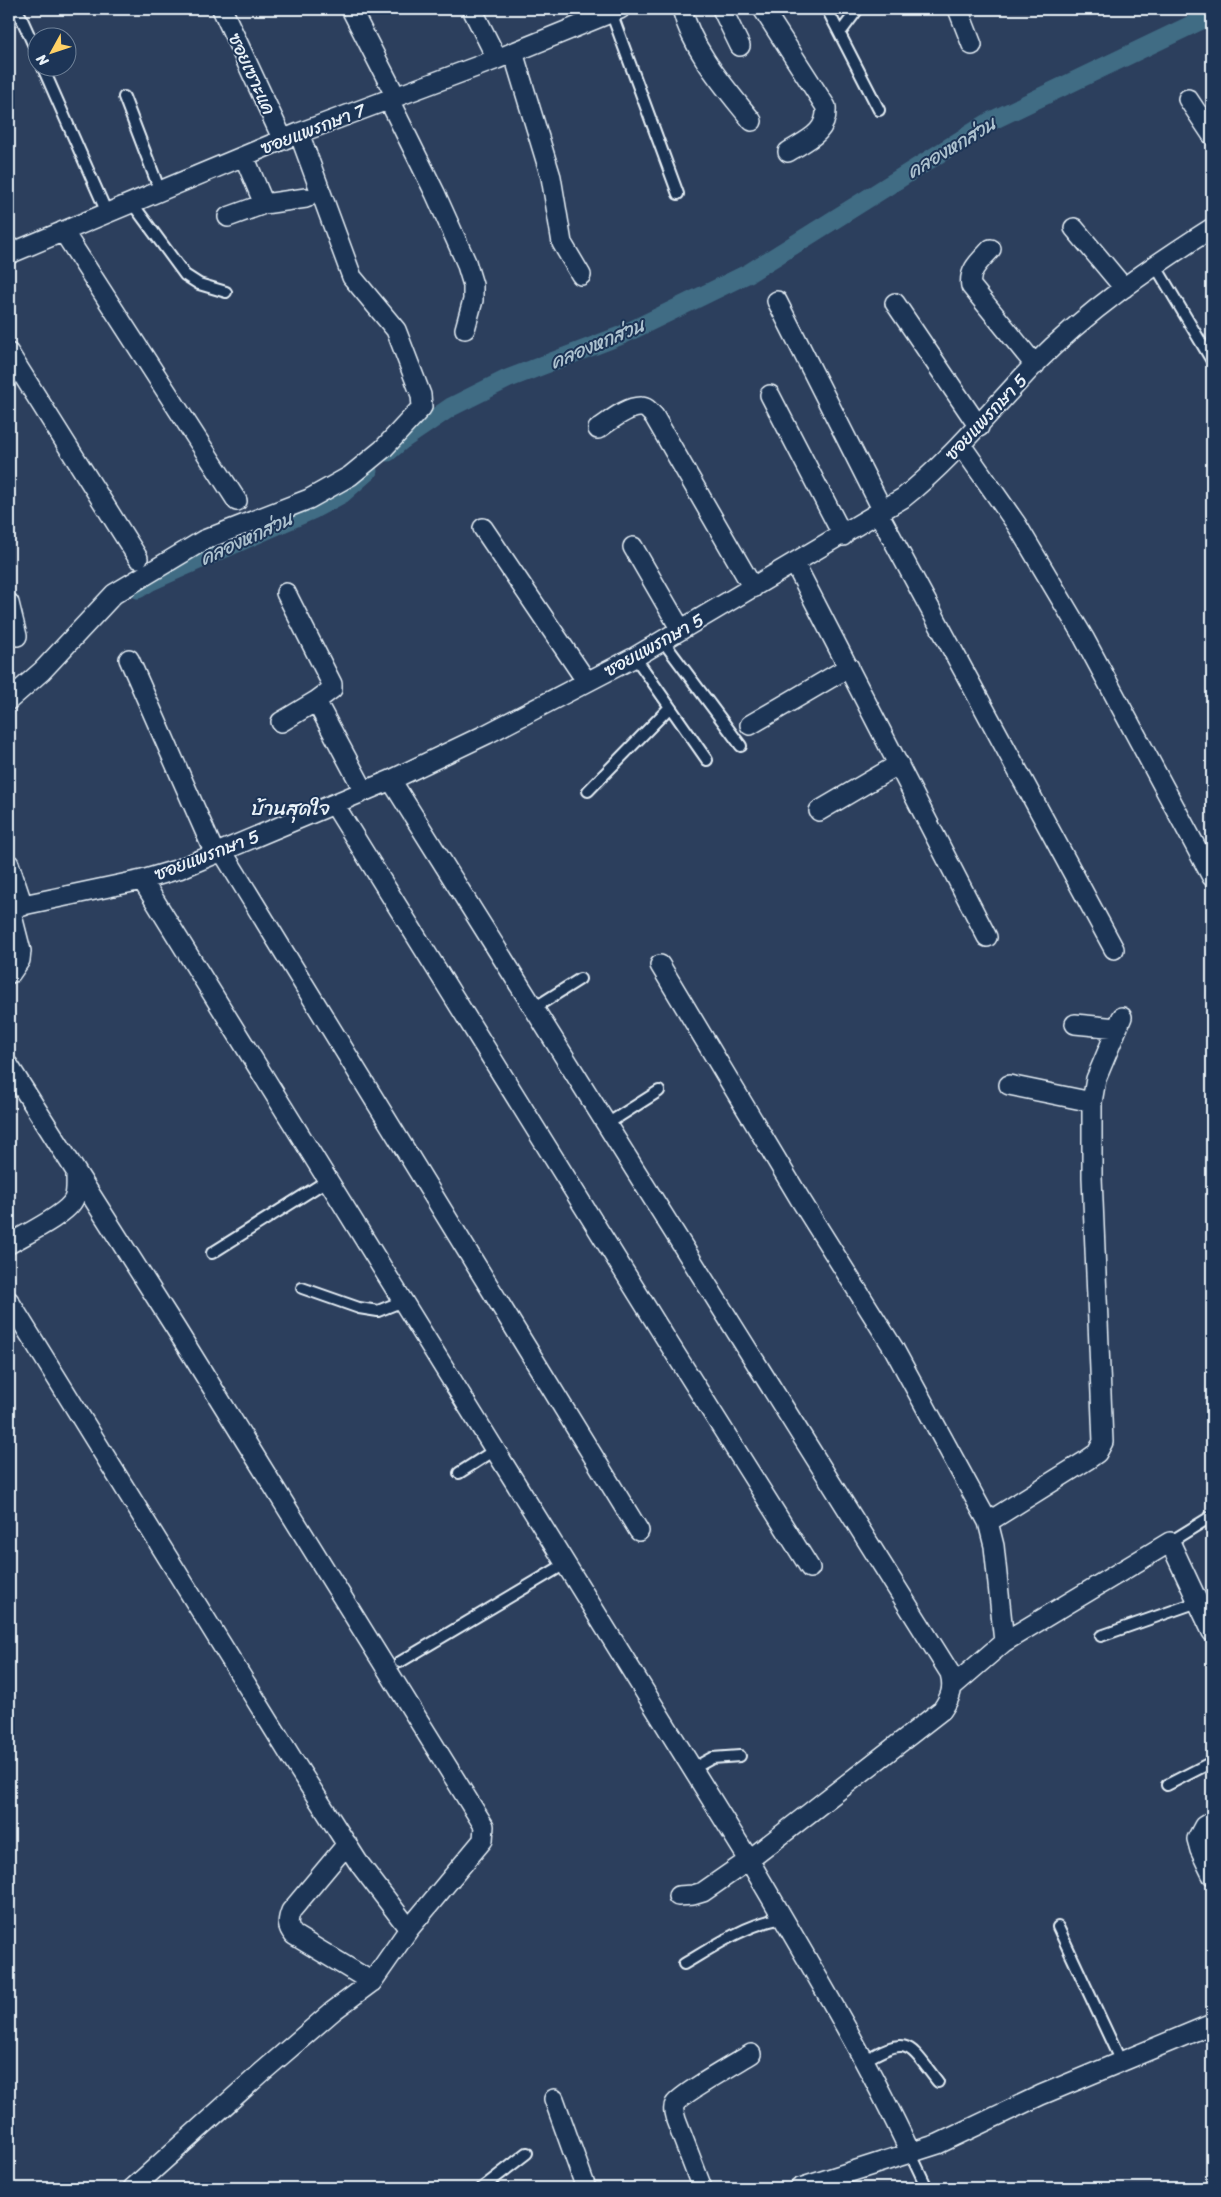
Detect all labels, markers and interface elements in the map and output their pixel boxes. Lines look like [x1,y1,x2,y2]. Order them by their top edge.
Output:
north arrow [28,28,78,78]
street label: ซอยเซาะแค [219,28,285,120]
text: N [30,48,56,73]
street label: ซอยแพรกษา 7 [256,94,372,164]
water label: คลองหกส่วน [900,107,1004,187]
water label: คลองหกส่วน [545,308,651,378]
street label: ซอยแพรกษา 5 [937,366,1035,468]
water label: คลองหกส่วน [194,502,300,575]
street label: ซอยแพรกษา 5 [598,604,710,686]
district label: บ้านสุดใจ [252,791,330,826]
street label: ซอยแพรกษา 5 [150,820,264,890]

